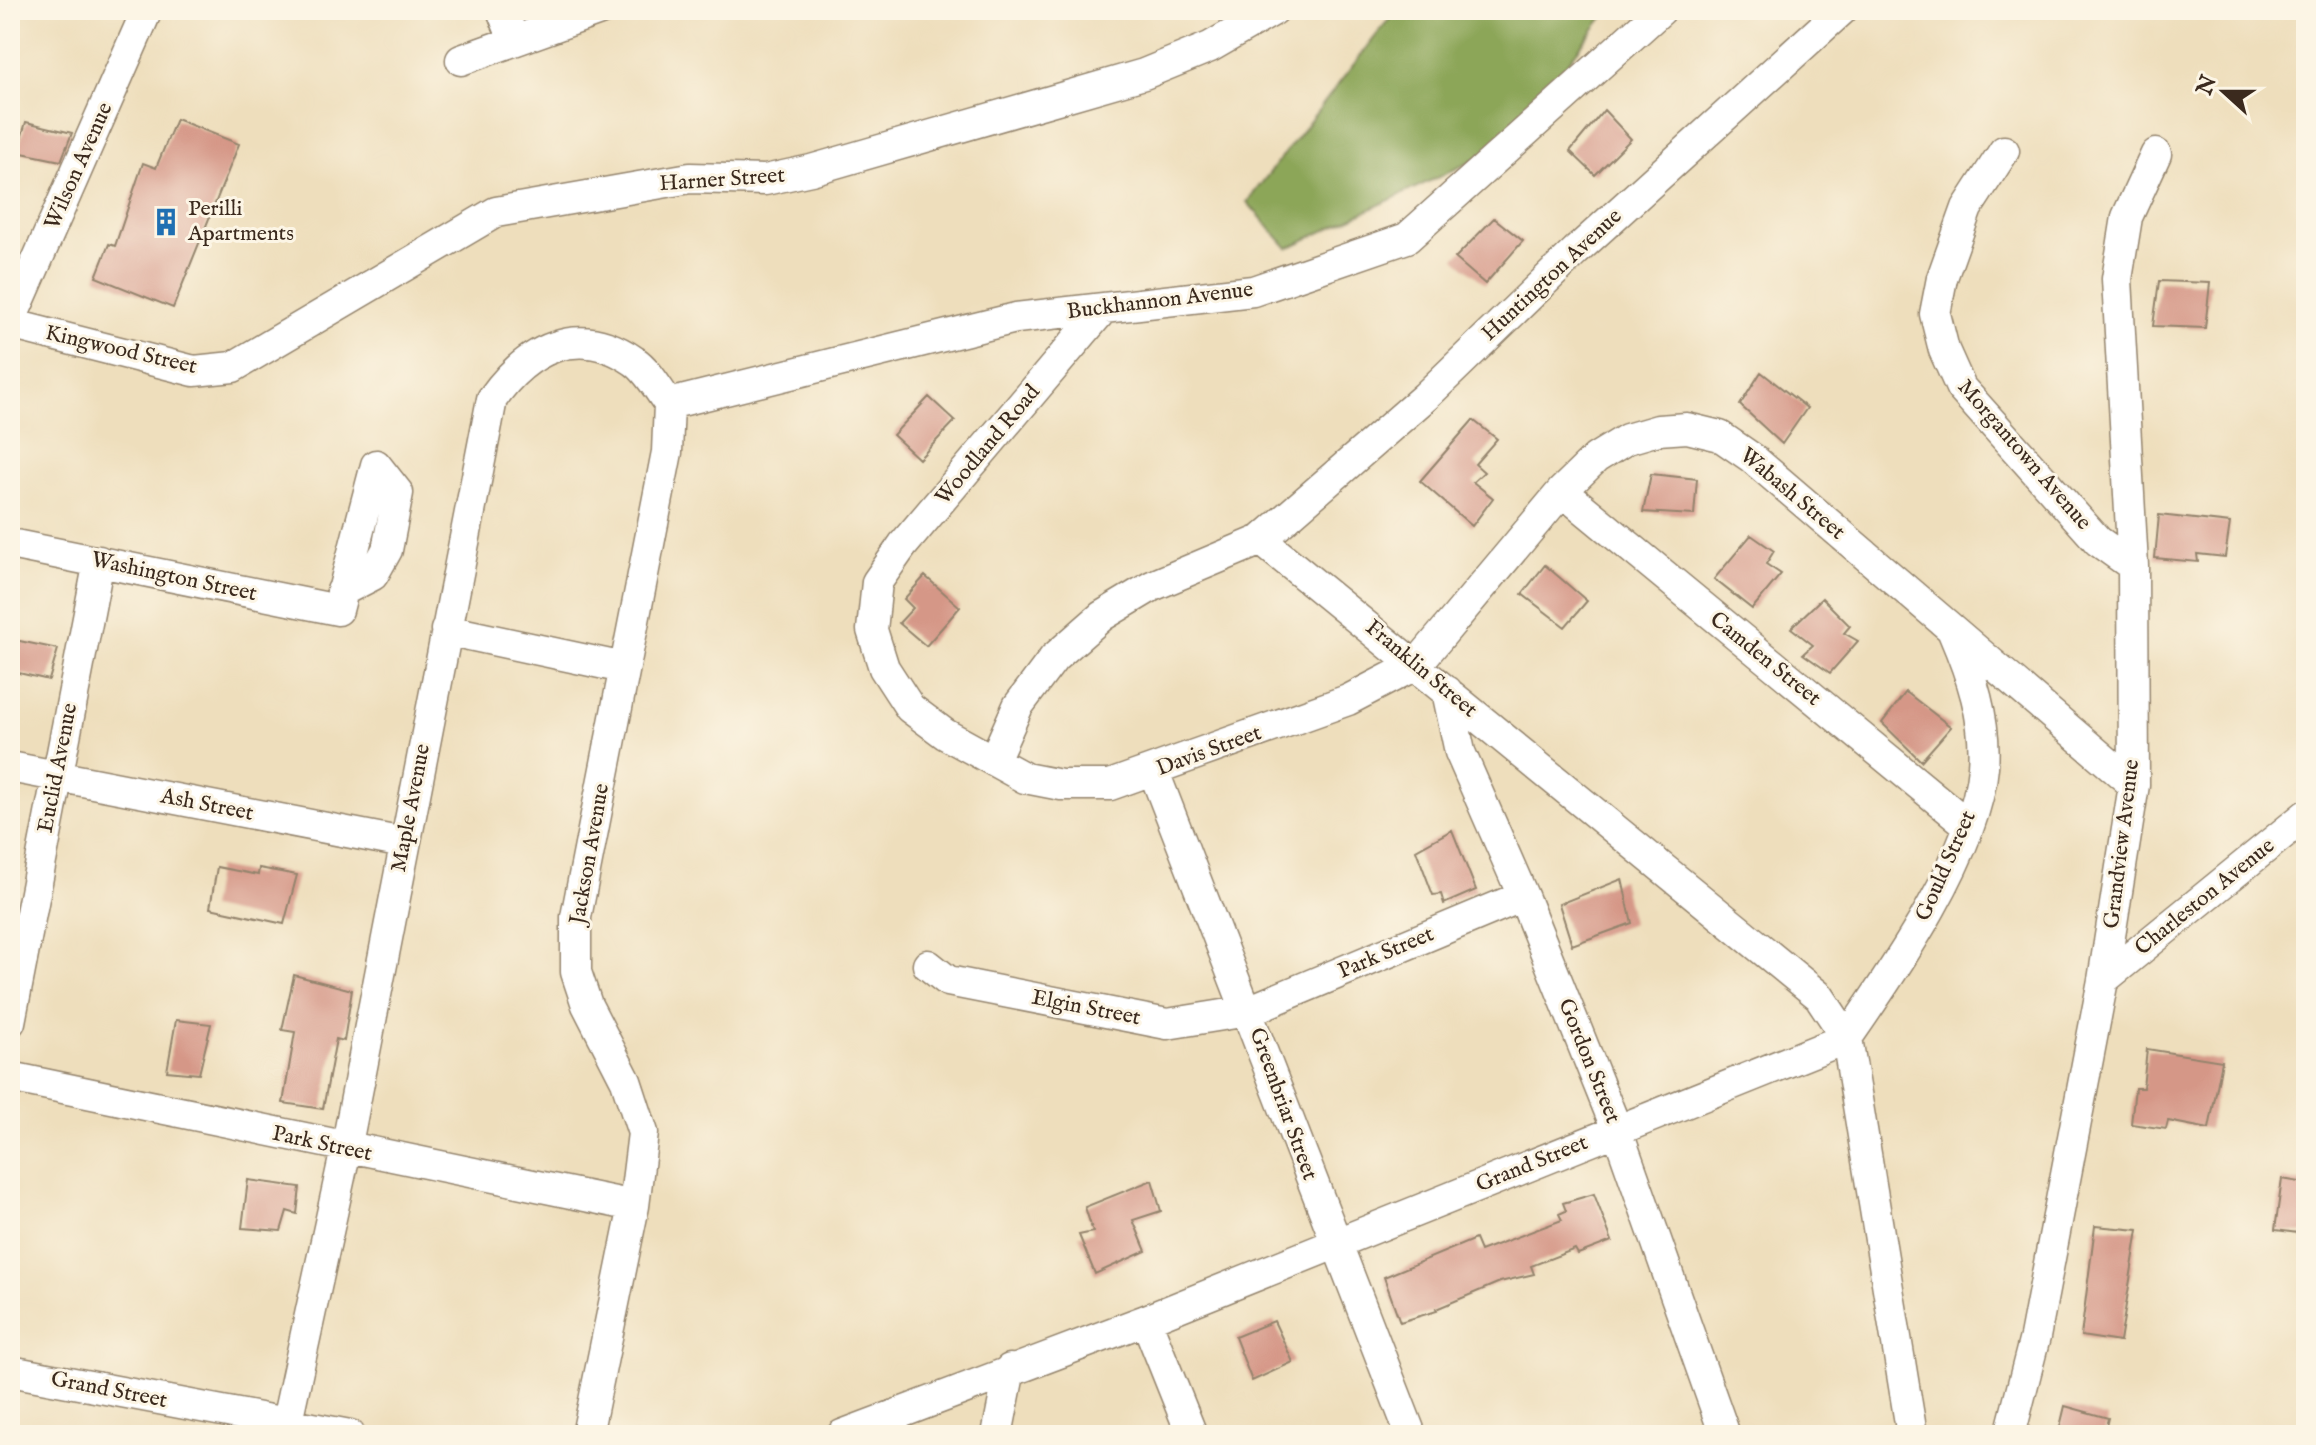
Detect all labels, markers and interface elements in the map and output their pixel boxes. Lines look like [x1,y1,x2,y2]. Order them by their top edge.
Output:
north arrow [2184,52,2264,132]
text: N [2190,72,2224,100]
street label: Wilson Avenue [39,98,119,234]
street label: Harner Street [658,162,786,198]
place label: Perilli Apartments [187,195,294,248]
street label: Huntington Avenue [1476,203,1628,347]
building icon: Perilli Apartments [151,207,181,237]
street label: Buckhannon Avenue [1065,276,1255,326]
street label: Kingwood Street [42,319,200,381]
street label: Morgantown Avenue [1951,374,2097,536]
street label: Woodland Road [929,379,1047,511]
street label: Wabash Street [1733,442,1851,547]
street label: Washington Street [89,546,260,608]
street label: Camden Street [1704,606,1827,713]
street label: Franklin Street [1359,614,1483,724]
street label: Euclid Avenue [32,701,84,835]
street label: Davis Street [1153,719,1266,783]
street label: Maple Avenue [385,741,437,875]
street label: Grandview Avenue [2098,758,2146,930]
street label: Jackson Avenue [563,781,616,929]
street label: Ash Street [157,782,256,828]
street label: Gould Street [1909,806,1983,926]
street label: Charleston Avenue [2129,832,2281,962]
street label: Park Street [1334,920,1439,986]
street label: Elgin Street [1029,984,1143,1032]
street label: Gordon Street [1551,995,1627,1128]
street label: Greenbriar Street [1242,1024,1324,1184]
street label: Park Street [270,1120,375,1168]
street label: Grand Street [1472,1129,1592,1199]
street label: Grand Street [48,1365,170,1415]

